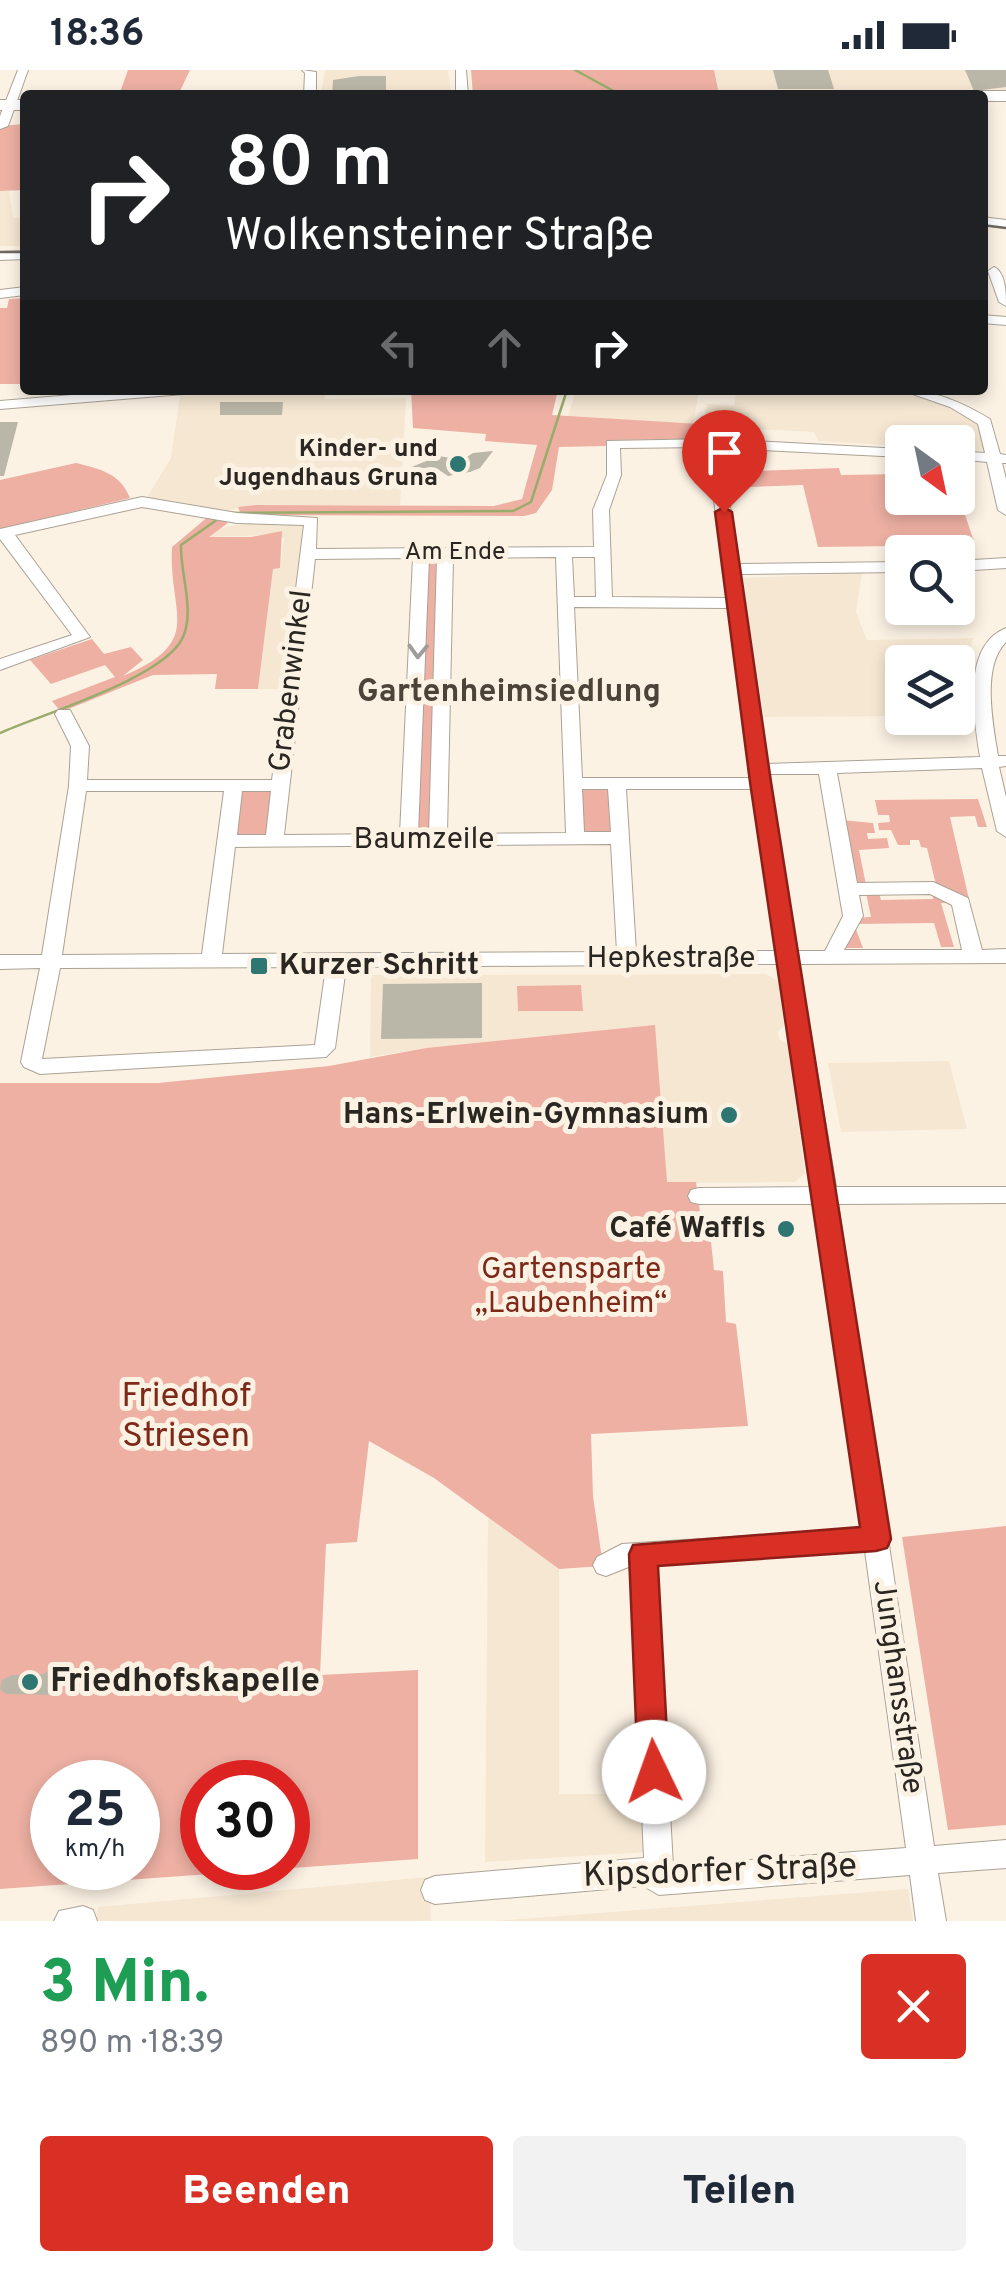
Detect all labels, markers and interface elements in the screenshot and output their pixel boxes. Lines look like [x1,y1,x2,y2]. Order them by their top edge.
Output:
text: 18:36 [50,11,144,60]
text: 80 m [225,122,393,211]
icon: right [60,130,190,260]
text: Wolkensteiner Straße [225,209,654,266]
icon: left [372,320,427,375]
icon: ahead [477,320,532,375]
icon: right [582,320,637,375]
pin [682,410,767,513]
icon: arrive [697,425,752,480]
north arrow [885,425,975,515]
map controls [885,425,975,735]
place label: Kinder- und Jugendhaus Gruna [219,434,438,495]
marker: Kinder- und Jugendhaus Gruna [447,453,469,475]
button: search [885,535,975,625]
street label: Am Ende [405,537,505,569]
street label: Grabenwinkel [262,588,322,774]
one-way arrow [407,643,428,659]
button: layers [885,645,975,735]
district label: Gartenheimsiedlung [357,673,661,713]
street label: Baumzeile [354,822,494,859]
street label: Hepkestraße [587,941,755,978]
place label: Kurzer Schritt [279,948,479,985]
marker: Kurzer Schritt [248,955,270,977]
place label: Hans-Erlwein-Gymnasium [343,1097,709,1134]
marker: Hans-Erlwein-Gymnasium [718,1104,740,1126]
place label: Café Waffls [609,1211,766,1248]
marker: Café Waffls [775,1218,797,1240]
park label: Gartensparte „Laubenheim“ [475,1252,667,1323]
park label: Friedhof Striesen [121,1375,251,1459]
street label: Junghansstraße [864,1578,930,1796]
place label: Friedhofskapelle [50,1660,320,1704]
marker: Friedhofskapelle [19,1671,41,1693]
position arrow [602,1720,706,1824]
speed limit sign: 30 [180,1760,310,1890]
text: 25 [64,1781,126,1844]
text: km/h [65,1834,125,1866]
street label: Kipsdorfer Straße [582,1845,858,1899]
text: 3 Min. [40,1948,209,2024]
button: close [861,1954,966,2059]
text: 890 m · 18:39 [40,2024,224,2064]
button: Beenden [40,2136,493,2251]
button: Teilen [513,2136,966,2251]

